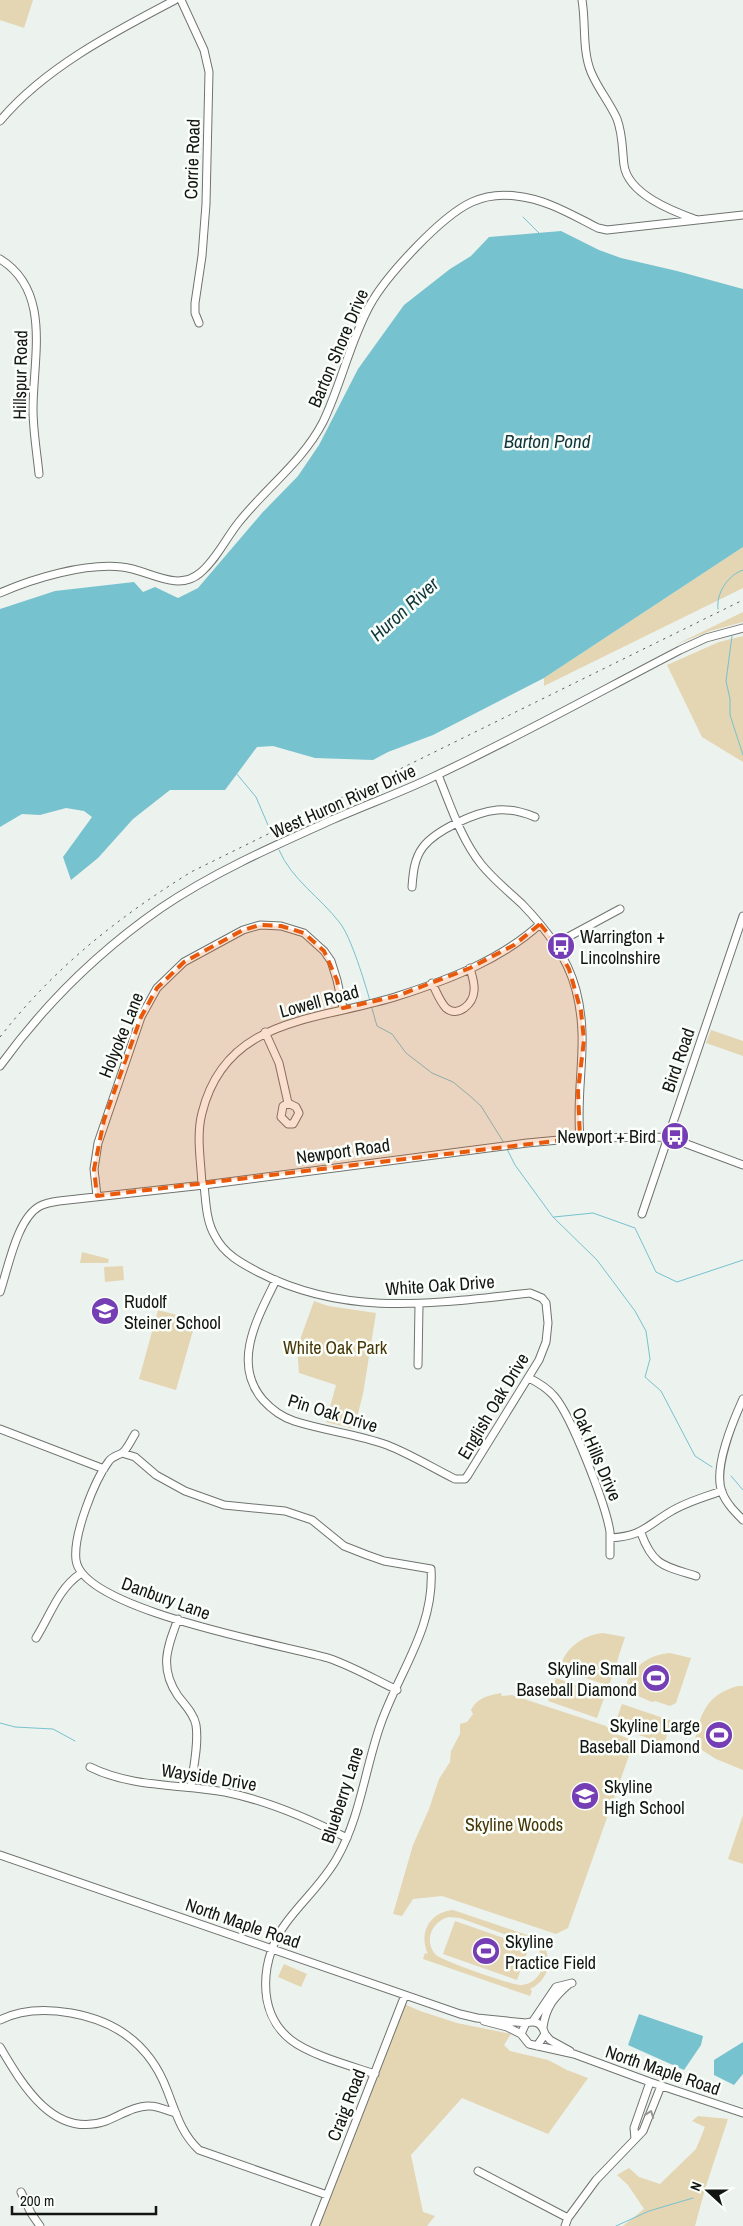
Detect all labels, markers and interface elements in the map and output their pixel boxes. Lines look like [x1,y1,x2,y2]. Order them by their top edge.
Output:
street label: Corrie Road [178,118,206,200]
street label: Barton Shore Drive [302,285,374,411]
street label: Hillspur Road [7,330,33,420]
water label: Barton Pond [504,428,591,454]
water label: Huron River [364,571,445,647]
street label: West Huron River Drive [266,758,420,844]
place label: Warrington + Lincolnshire [580,924,665,970]
bus stop icon: Warrington + Lincolnshire [546,931,576,961]
street label: Lowell Road [277,978,361,1024]
street label: Holyoke Lane [93,988,149,1082]
street label: Bird Road [655,1025,701,1095]
bus stop icon: Newport + Bird [660,1121,690,1151]
place label: Newport + Bird [557,1124,656,1149]
street label: Newport Road [295,1132,391,1170]
street label: White Oak Drive [385,1269,495,1301]
place label: Rudolf Steiner School [124,1289,221,1335]
school or university icon: Rudolf Steiner School [90,1296,120,1326]
park label: White Oak Park [283,1335,388,1360]
street label: English Oak Drive [451,1348,535,1464]
street label: Pin Oak Drive [285,1387,381,1439]
street label: Oak Hills Drive [566,1403,628,1505]
street label: Danbury Lane [118,1570,214,1626]
place label: Skyline Small Baseball Diamond [516,1656,637,1702]
sports icon: Skyline Small Baseball Diamond [641,1663,671,1693]
place label: Skyline Large Baseball Diamond [579,1713,700,1759]
sports icon: Skyline Large Baseball Diamond [704,1720,734,1750]
street label: Blueberry Lane [315,1744,369,1846]
street label: Wayside Drive [160,1757,258,1797]
place label: Skyline High School [604,1774,684,1820]
school or university icon: Skyline High School [570,1781,600,1811]
park label: Skyline Woods [465,1812,563,1837]
street label: North Maple Road [182,1892,304,1954]
place label: Skyline Practice Field [505,1929,596,1975]
sports icon: Skyline Practice Field [471,1936,501,1966]
street label: North Maple Road [602,2039,724,2101]
street label: Craig Road [321,2065,371,2145]
one-way arrow [644,2110,654,2119]
north arrow [683,2166,733,2216]
text: N [686,2179,706,2193]
scale bar [12,2184,156,2216]
text: 200 m [20,2190,54,2211]

